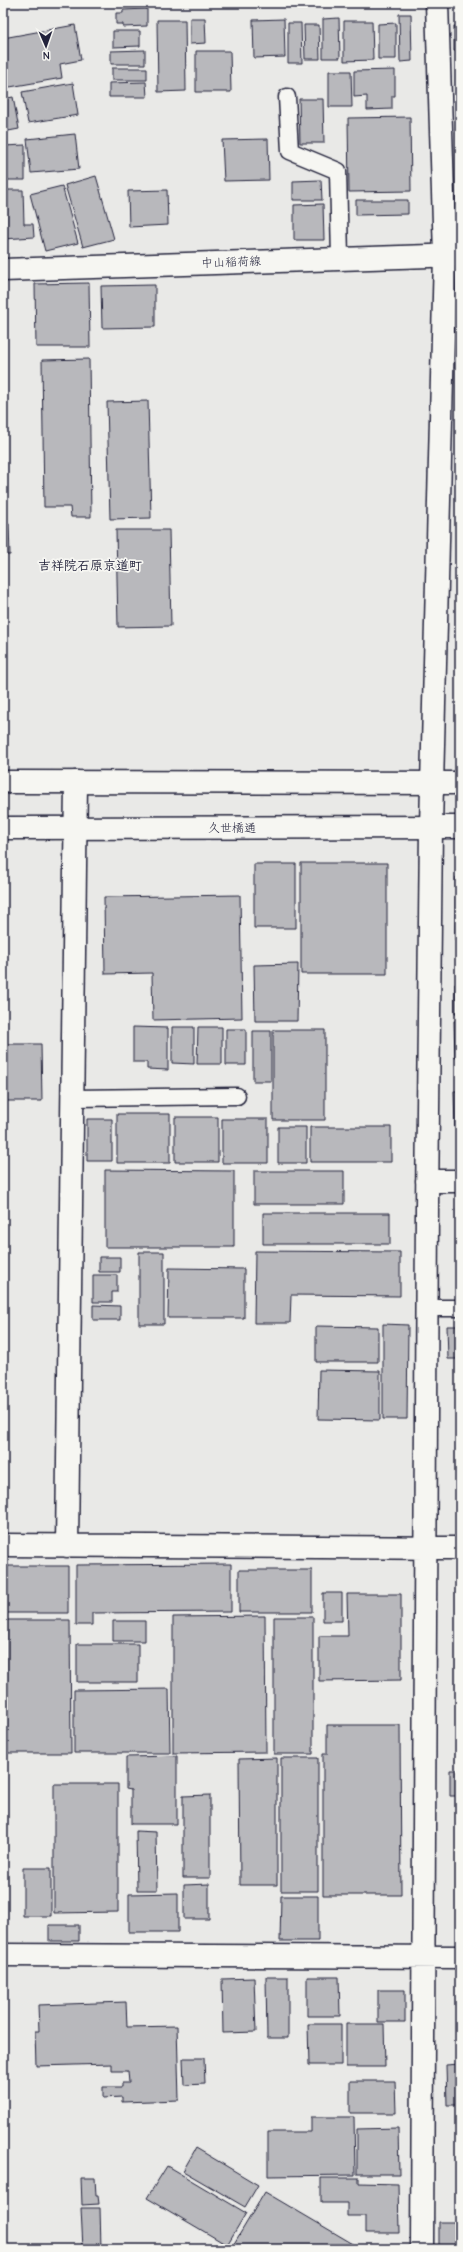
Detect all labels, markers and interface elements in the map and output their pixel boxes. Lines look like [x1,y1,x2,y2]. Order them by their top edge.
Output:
north arrow [26,26,66,66]
text: N [43,49,50,62]
street label: 中山稲荷線 [201,254,261,270]
district label: 吉祥院石原京道町 [38,558,142,573]
street label: 久世橋通 [208,821,256,835]

